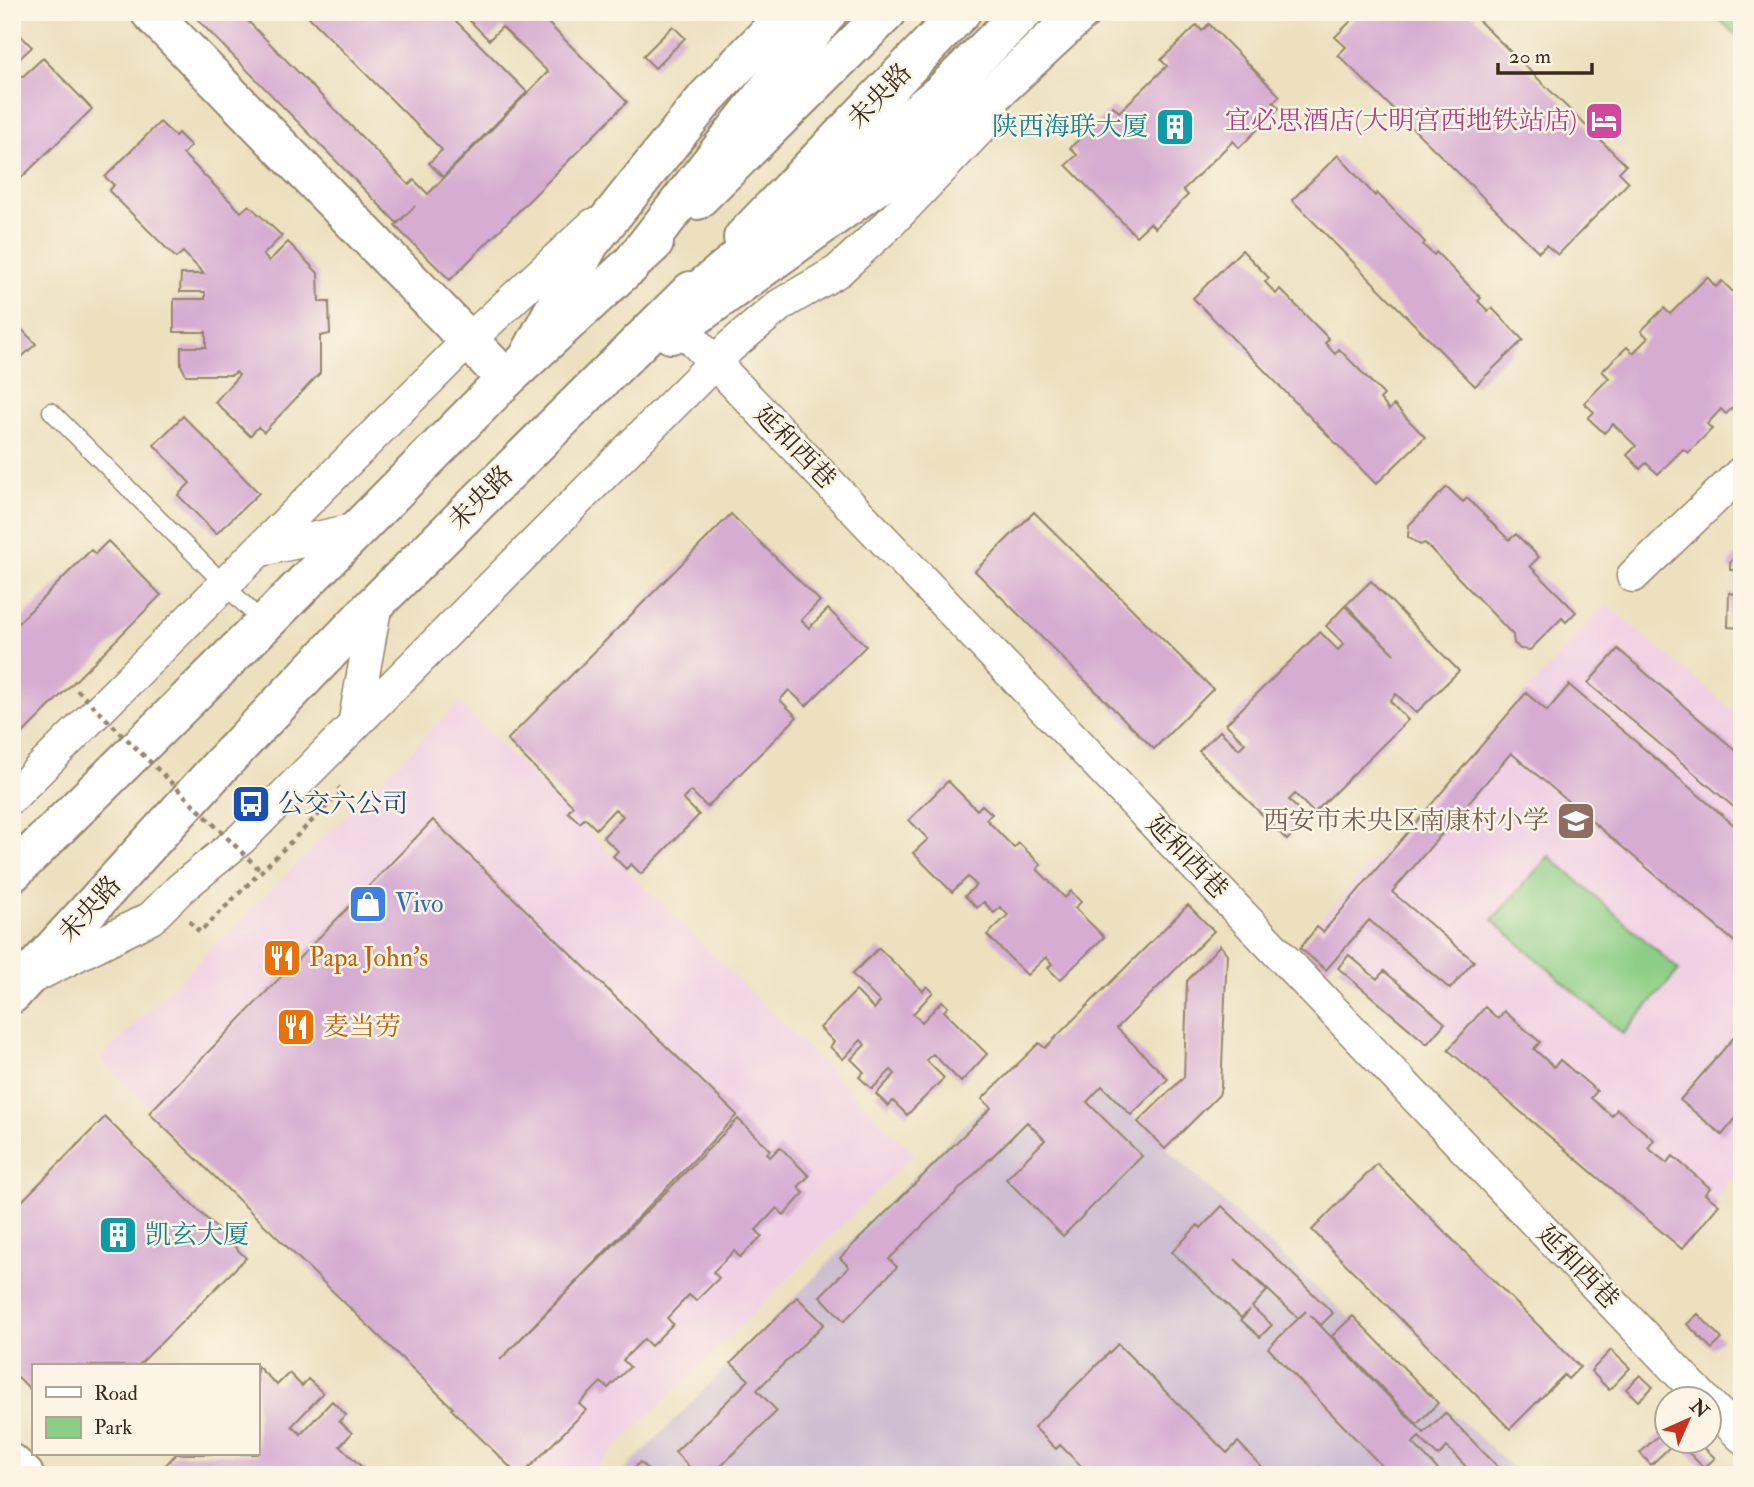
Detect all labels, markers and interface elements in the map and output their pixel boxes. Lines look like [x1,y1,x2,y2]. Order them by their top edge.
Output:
scale bar [1498,32,1593,76]
text: 20 m [1509,43,1551,70]
street label: 未央路 [841,57,919,135]
hotel icon: 宜必思酒店(大明宫西地铁站店) [1583,100,1625,142]
place label: 宜必思酒店(大明宫西地铁站店) [1225,105,1577,137]
building icon: 陕西海联大厦 [1154,106,1196,148]
place label: 陕西海联大厦 [992,111,1148,143]
street label: 延和西巷 [747,398,843,496]
street label: 未央路 [442,459,520,537]
bus stop icon: 公交六公司 [230,783,272,825]
place label: 公交六公司 [278,788,408,820]
school or university icon: 西安市未央区南康村小学 [1555,800,1597,842]
place label: 西安市未央区南康村小学 [1263,805,1549,837]
street label: 延和西巷 [1139,808,1235,906]
street label: 未央路 [52,869,128,949]
shop icon: Vivo [347,883,389,925]
place label: Vivo [395,888,444,920]
restaurant icon: Papa John's [261,937,303,979]
place label: Papa John's [309,942,428,975]
restaurant icon: 麦当劳 [275,1006,317,1048]
place label: 麦当劳 [323,1011,401,1043]
building icon: 凯玄大厦 [97,1214,139,1256]
street label: 延和西巷 [1530,1218,1626,1316]
place label: 凯玄大厦 [145,1219,249,1251]
legend [32,1364,259,1456]
text: Road [94,1380,139,1407]
north arrow [1652,1386,1722,1456]
text: N [1684,1393,1715,1424]
text: Park [94,1414,132,1441]

